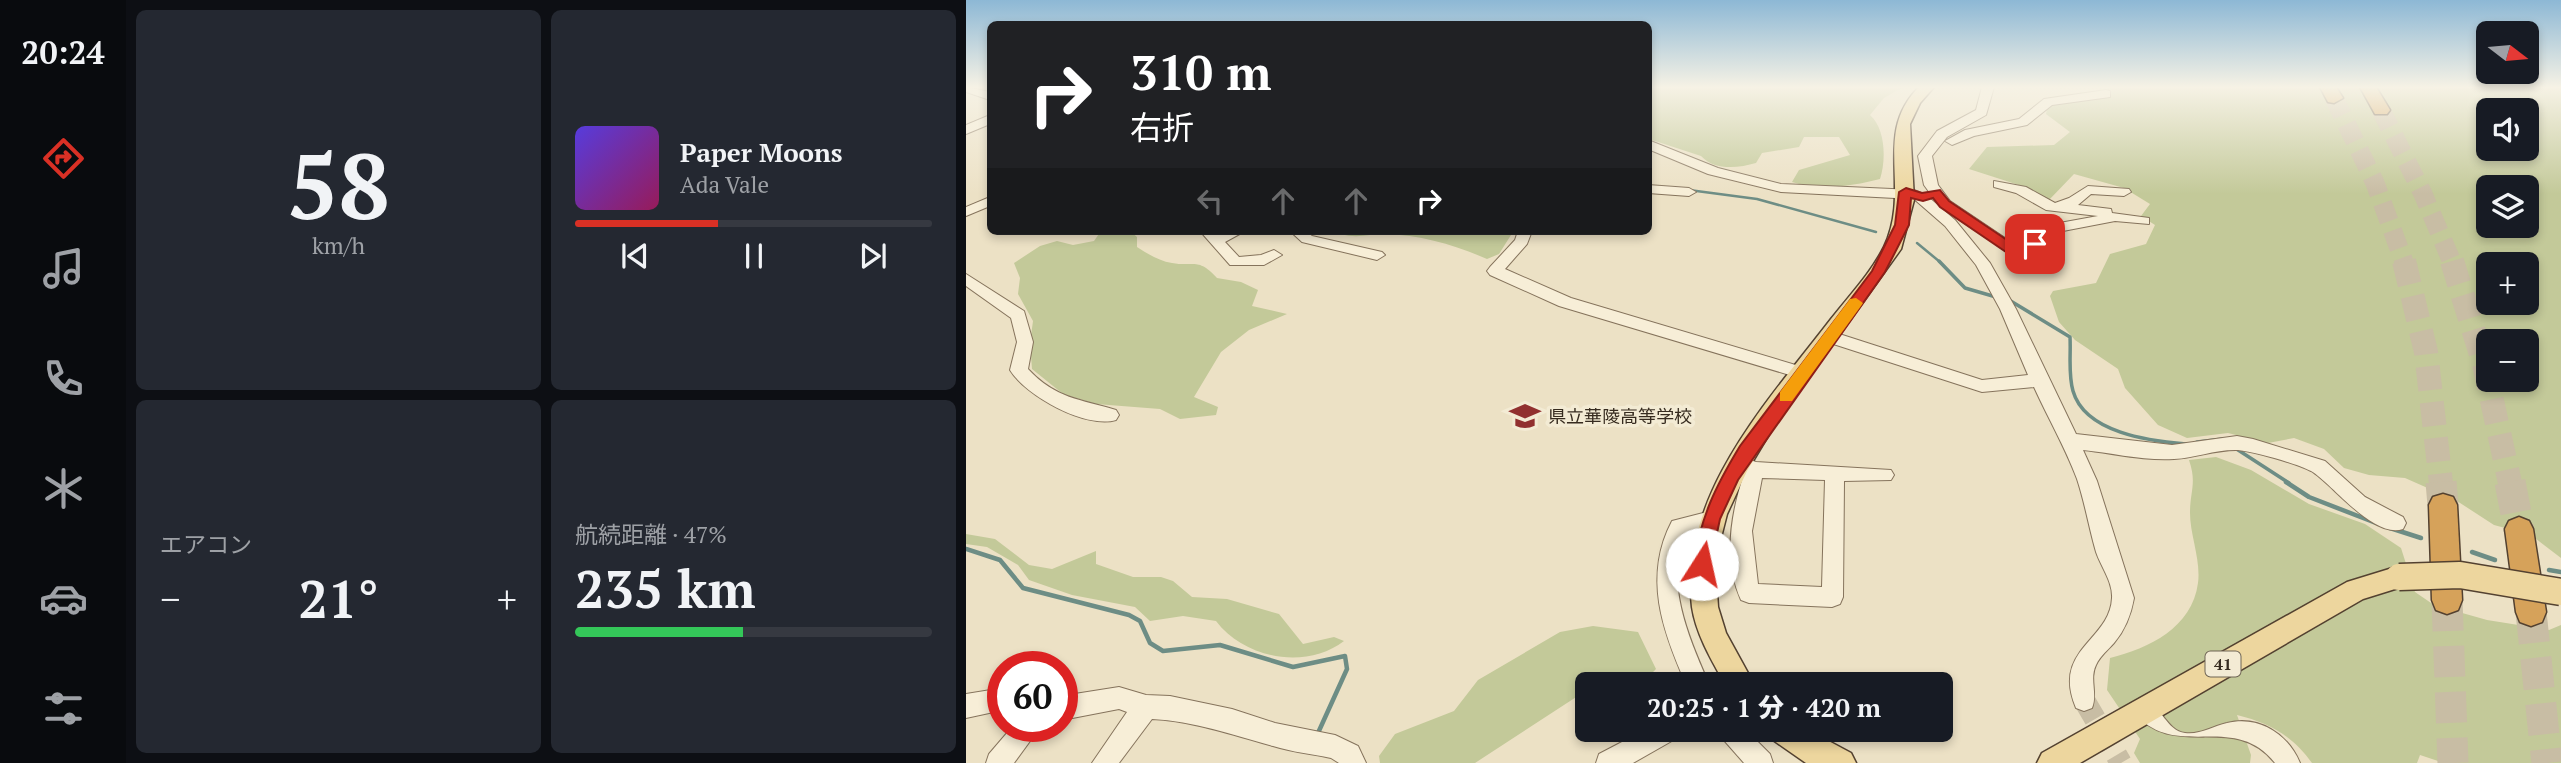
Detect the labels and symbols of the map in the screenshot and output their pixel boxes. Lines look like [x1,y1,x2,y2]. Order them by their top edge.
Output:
north arrow [2476,21,2539,84]
pin [2005,214,2065,274]
school or university icon: 県立華陵高等学校 [1508,399,1542,433]
place label: 県立華陵高等学校 [1548,404,1692,428]
position arrow [1665,527,1739,601]
speed limit sign: 60 [987,651,1078,742]
road number: 41 [2206,652,2240,677]

